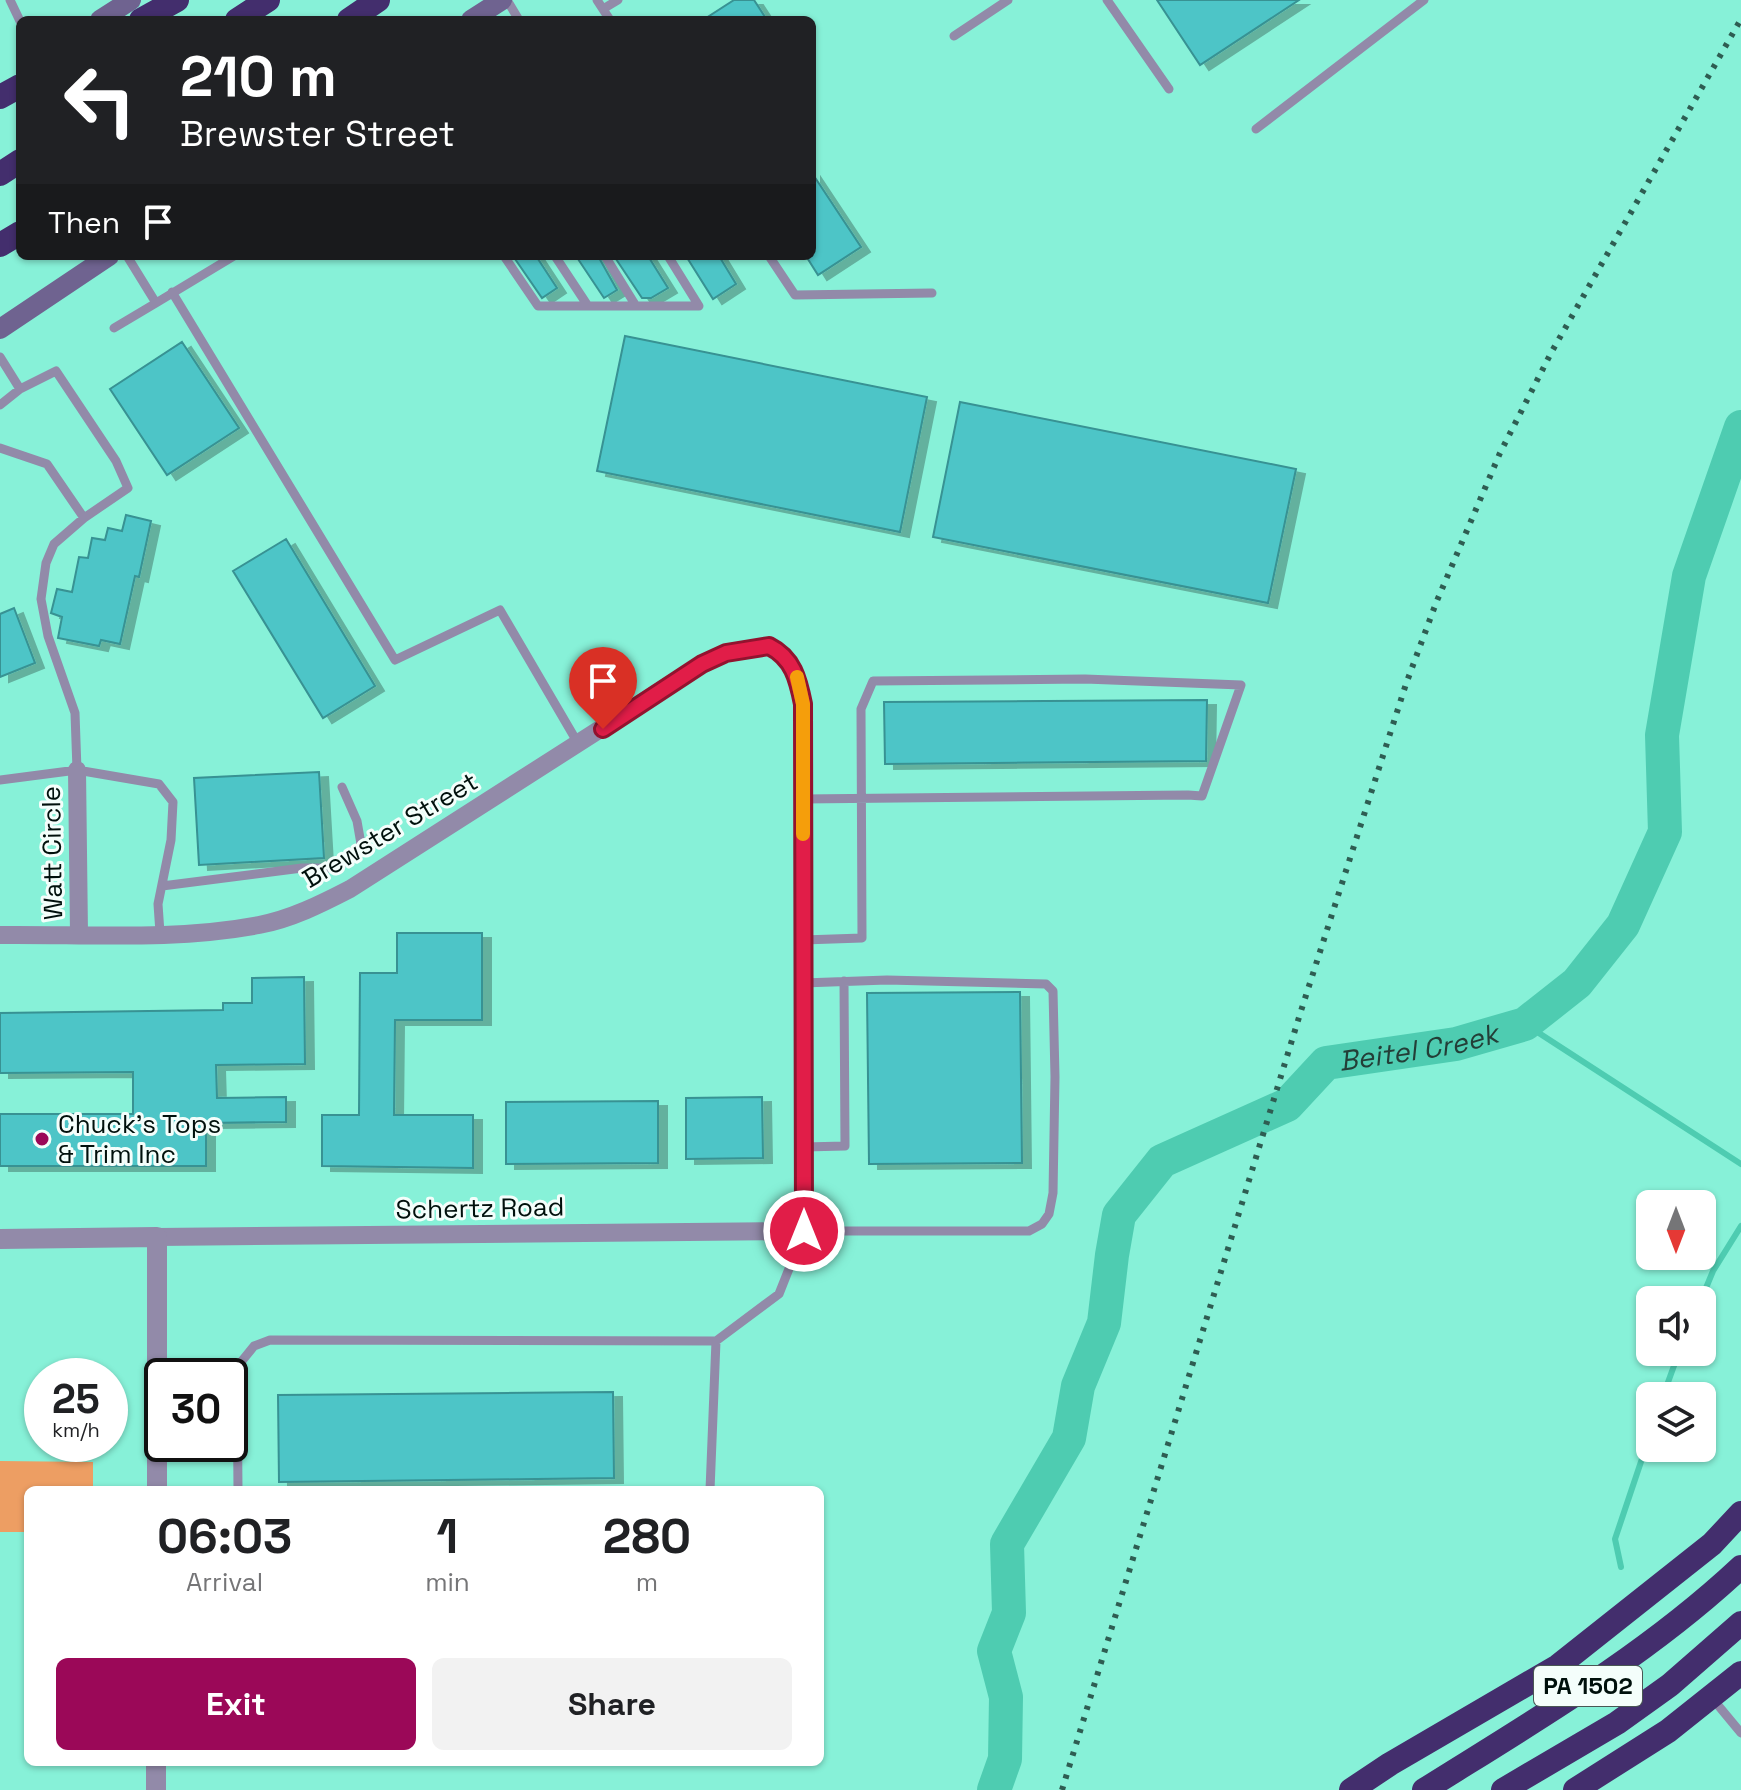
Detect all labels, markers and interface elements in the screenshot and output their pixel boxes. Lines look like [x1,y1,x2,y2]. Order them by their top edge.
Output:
text: 210 m [180,41,337,112]
icon: left [48,48,152,152]
text: Brewster Street [180,111,455,157]
icon: arrive [136,200,180,244]
text: Then [48,203,120,242]
pin [569,647,637,729]
icon: arrive [581,659,625,703]
street label: Brewster Street [296,764,484,896]
street label: Watt Circle [34,786,70,920]
water label: Beitel Creek [1336,1014,1505,1079]
place label: Chuck's Tops & Trim Inc [58,1107,221,1171]
marker: Chuck's Tops & Trim Inc [33,1130,51,1148]
position arrow [762,1189,846,1273]
street label: Schertz Road [395,1190,565,1226]
north arrow [1636,1190,1716,1270]
map controls [1636,1190,1716,1462]
button: sound [1636,1286,1716,1366]
speed limit sign: 30 [144,1358,248,1462]
text: 25 [52,1374,100,1425]
button: layers [1636,1382,1716,1462]
text: km/h [52,1417,100,1443]
text: 06:03 [157,1506,292,1567]
text: 1 [437,1506,458,1567]
text: 280 [603,1506,691,1567]
text: Arrival [186,1565,263,1599]
text: min [425,1565,470,1599]
text: m [636,1565,658,1599]
button: Exit [56,1658,416,1750]
button: Share [432,1658,792,1750]
road number: PA 1502 [1534,1666,1642,1706]

